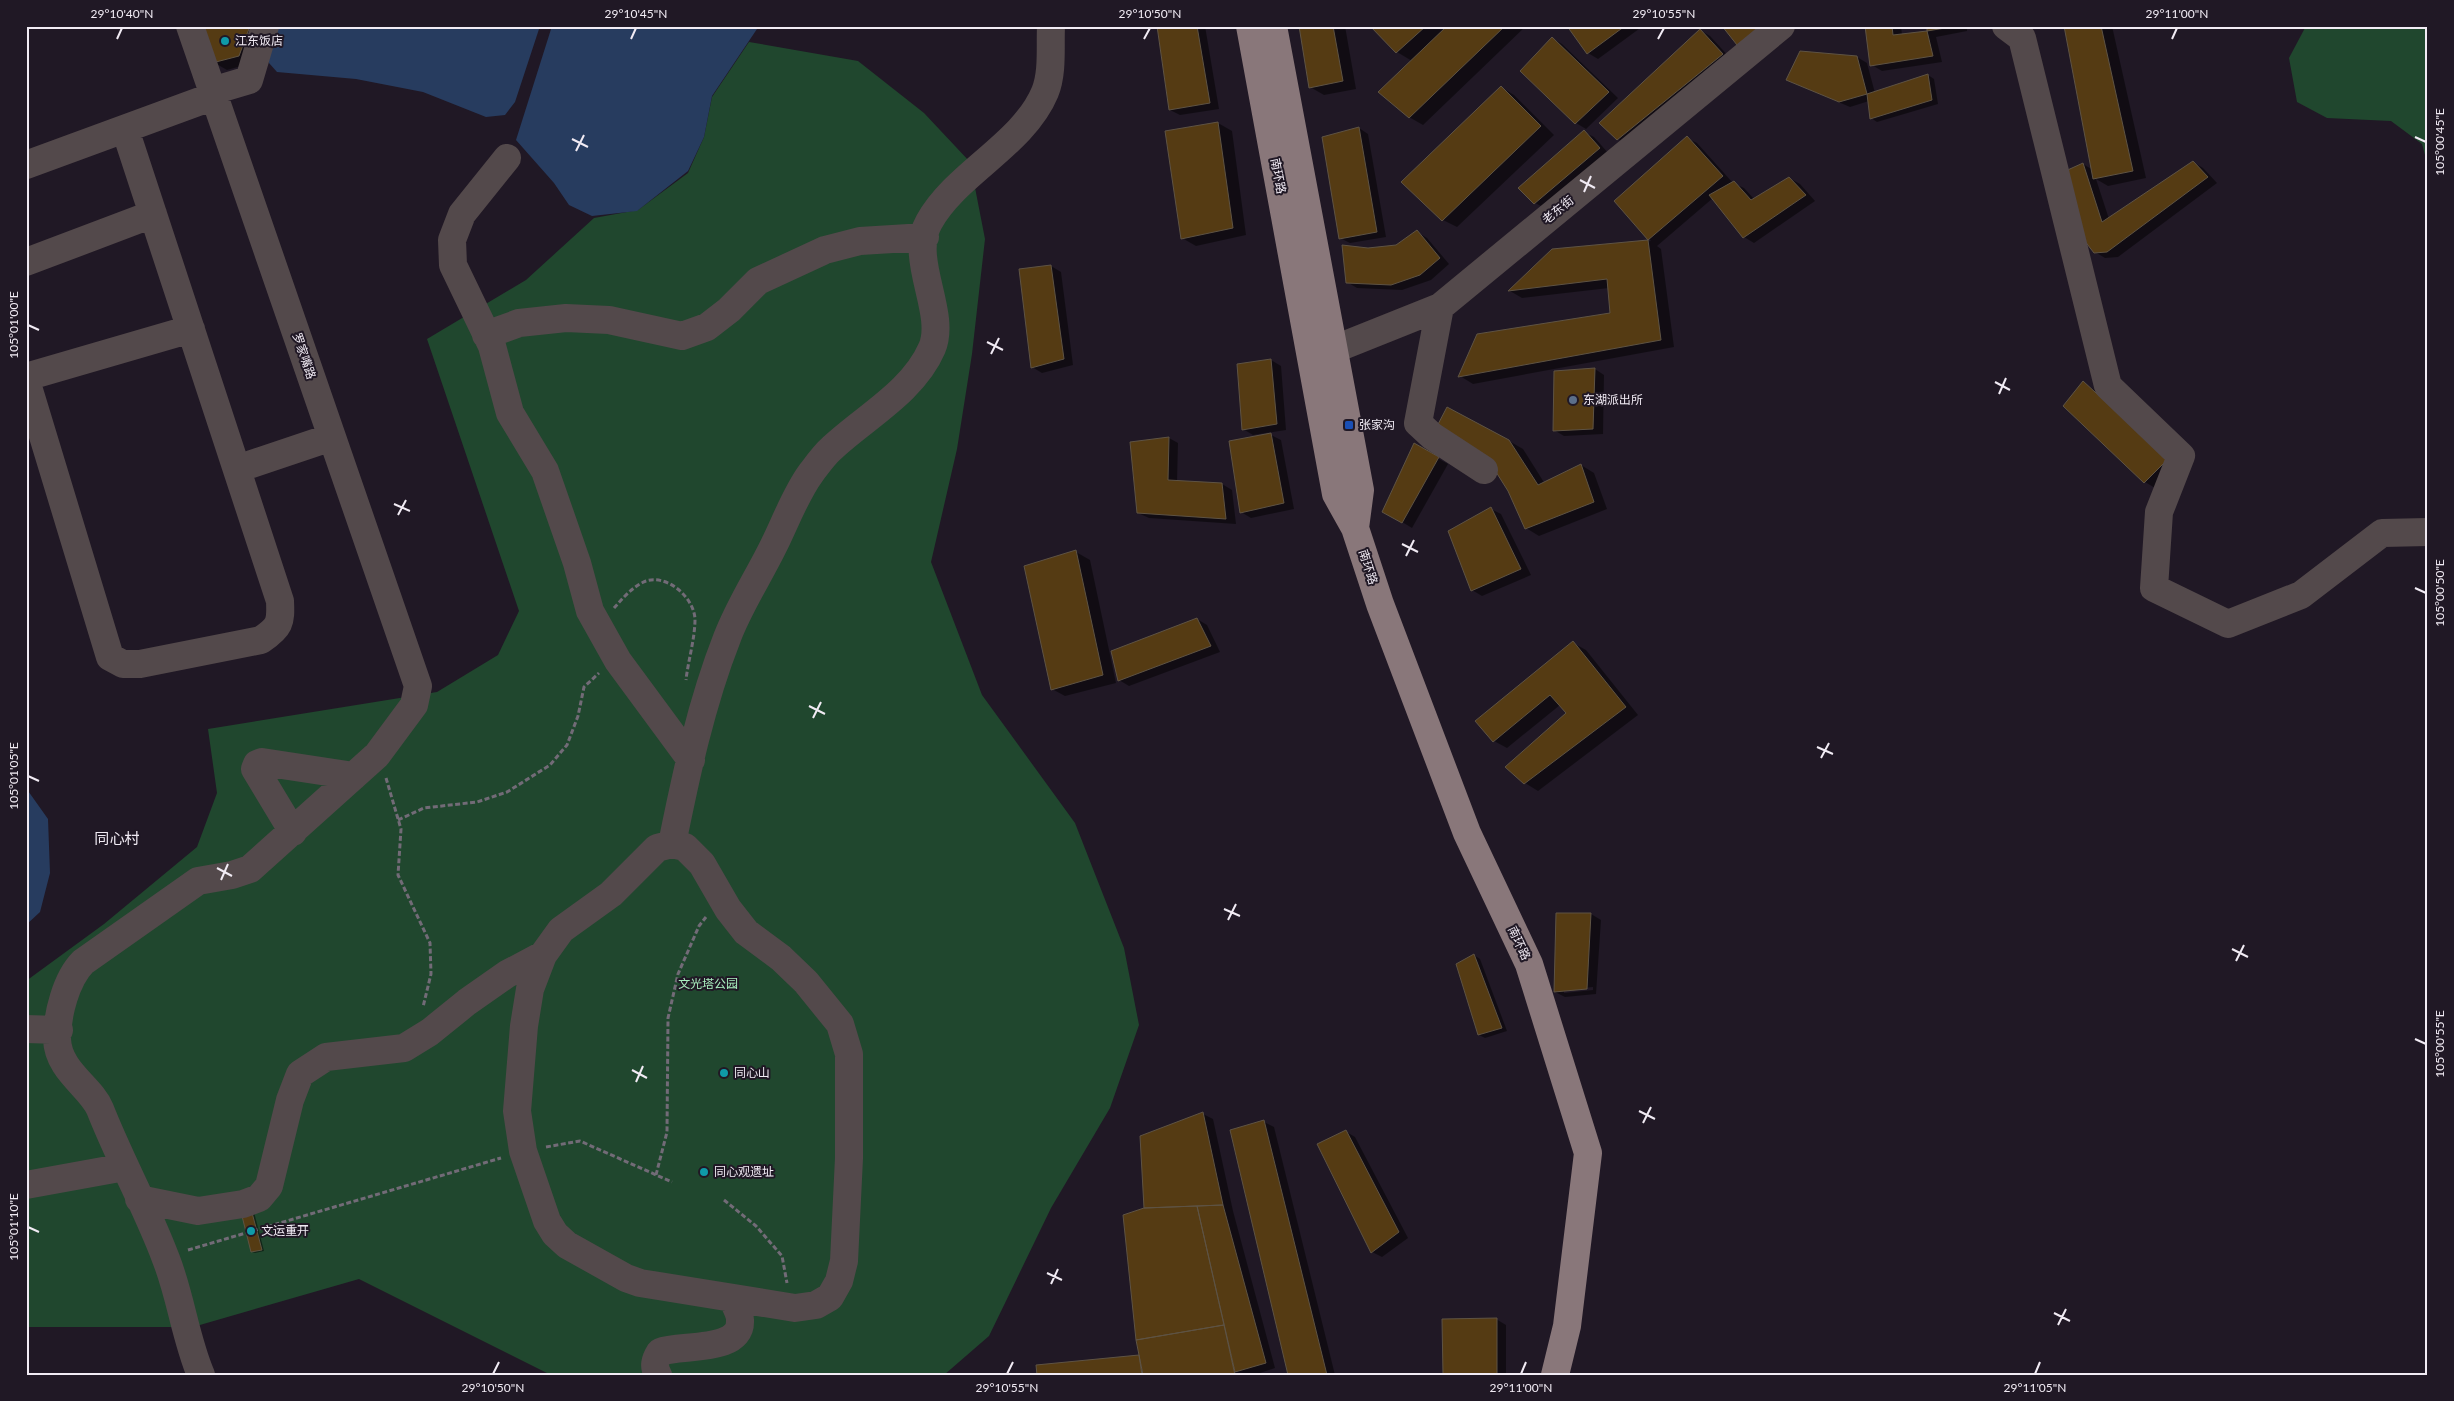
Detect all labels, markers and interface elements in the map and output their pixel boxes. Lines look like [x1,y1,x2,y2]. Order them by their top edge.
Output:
text: 29°10'40"N [91,6,153,21]
text: 29°10'45"N [605,6,667,21]
text: 29°10'50"N [1119,6,1181,21]
text: 29°10'55"N [1633,6,1695,21]
text: 29°11'00"N [2146,6,2208,21]
place label: 江东饭店 [235,33,283,48]
marker: 江东饭店 [219,35,231,47]
text: 105°00'45"E [2432,108,2447,176]
street label: 南环路 [1268,157,1289,195]
street label: 老东街 [1539,192,1576,227]
text: 105°01'00"E [6,291,21,359]
street label: 罗家嘴路 [290,331,319,381]
place label: 东湖派出所 [1583,392,1643,407]
marker: 东湖派出所 [1567,394,1579,406]
place label: 张家沟 [1359,417,1395,432]
marker: 张家沟 [1343,419,1355,431]
street label: 南环路 [1356,547,1381,586]
text: 105°00'50"E [2432,559,2447,627]
text: 105°01'05"E [6,742,21,810]
district label: 同心村 [94,829,140,847]
street label: 南环路 [1505,923,1534,962]
park label: 文光塔公园 [678,976,738,991]
text: 105°00'55"E [2432,1010,2447,1078]
place label: 同心山 [734,1065,770,1080]
marker: 同心山 [718,1067,730,1079]
place label: 同心观遗址 [714,1164,774,1179]
marker: 同心观遗址 [698,1166,710,1178]
text: 105°01'10"E [6,1193,21,1261]
place label: 文运重开 [261,1223,309,1238]
marker: 文运重开 [245,1225,257,1237]
text: 29°10'50"N [462,1380,524,1395]
text: 29°10'55"N [976,1380,1038,1395]
text: 29°11'00"N [1490,1380,1552,1395]
text: 29°11'05"N [2004,1380,2066,1395]

